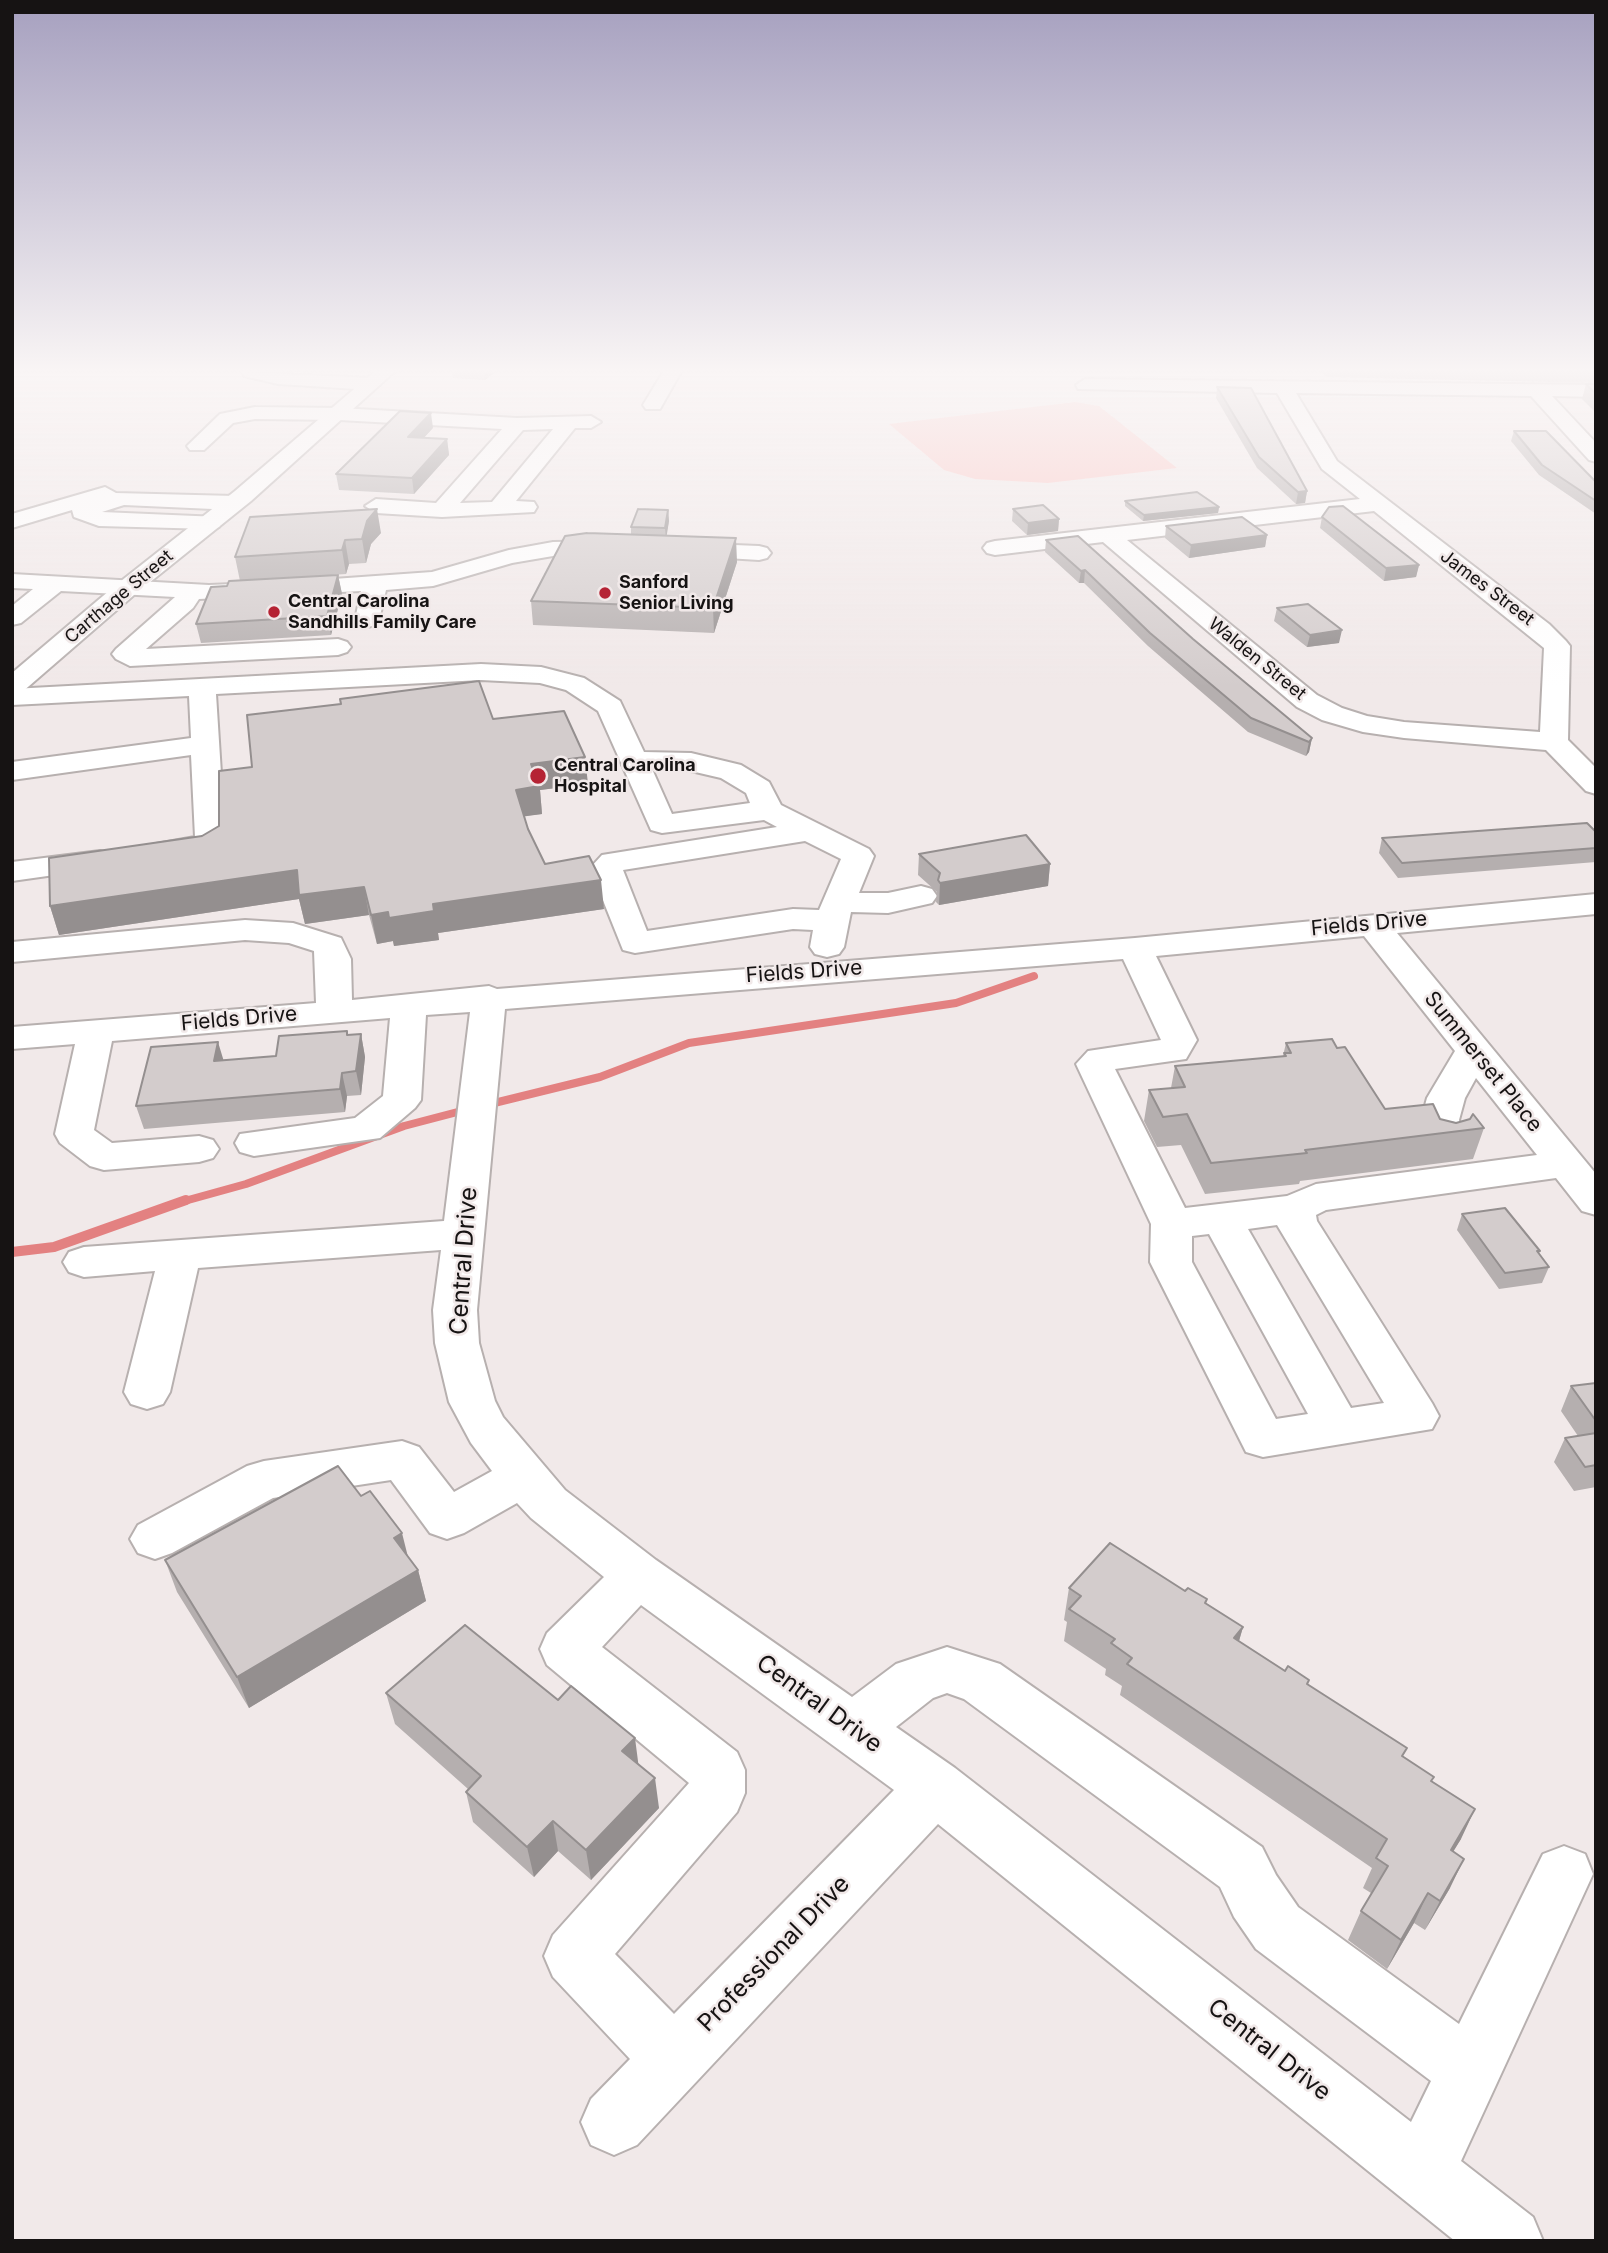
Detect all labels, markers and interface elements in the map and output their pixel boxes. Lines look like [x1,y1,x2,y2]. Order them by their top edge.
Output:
street label: Carthage Street [61,546,177,648]
street label: James Street [1436,546,1538,630]
place label: Sanford Senior Living [619,572,734,614]
marker: Sanford Senior Living [597,585,613,601]
place label: Central Carolina Sandhills Family Care [288,591,477,634]
marker: Central Carolina Sandhills Family Care [266,604,282,620]
street label: Walden Street [1204,613,1310,705]
place label: Central Carolina Hospital [554,755,696,798]
marker: Central Carolina Hospital [528,766,548,786]
street label: Fields Drive [1310,906,1428,942]
street label: Fields Drive [745,955,863,989]
street label: Summerset Place [1419,987,1547,1137]
street label: Fields Drive [180,1001,298,1037]
street label: Central Drive [444,1186,484,1336]
street label: Central Drive [751,1649,887,1759]
street label: Professional Drive [692,1870,856,2038]
street label: Central Drive [1202,1993,1336,2107]

